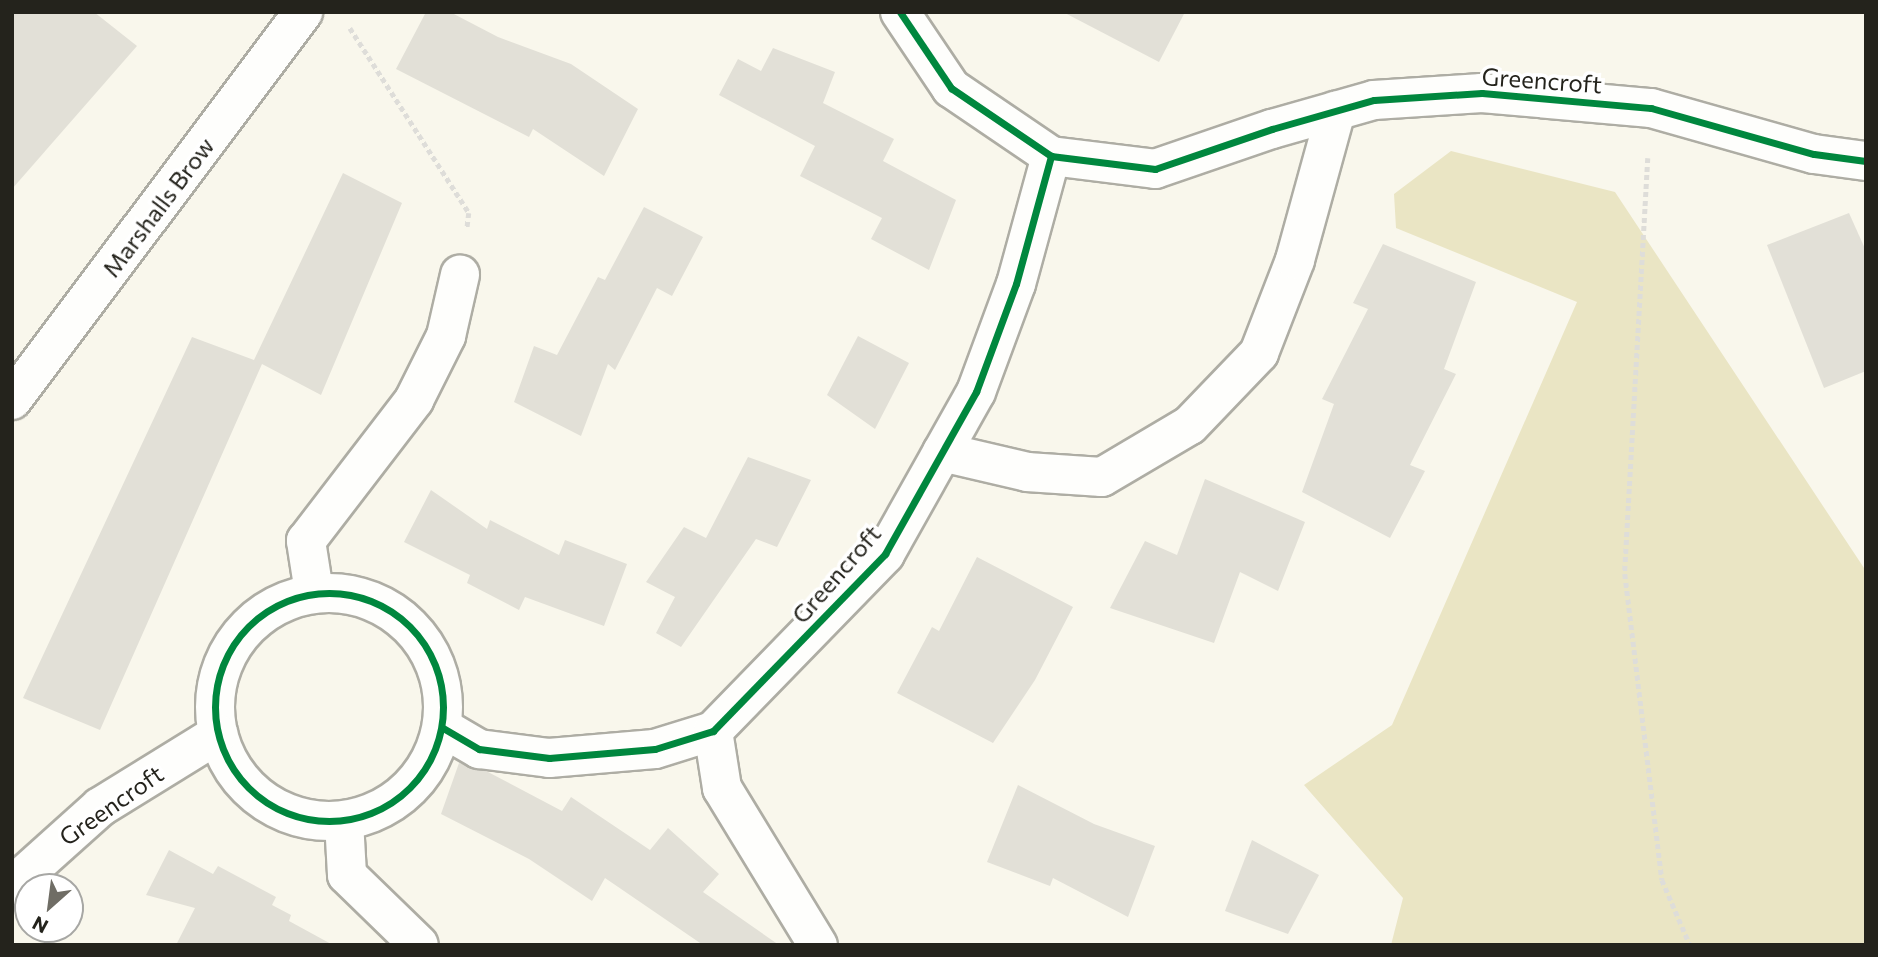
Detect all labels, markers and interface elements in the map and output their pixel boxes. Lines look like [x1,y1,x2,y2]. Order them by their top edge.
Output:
street label: Greencroft [1481,61,1603,99]
street label: Marshalls Brow [96,132,220,282]
street label: Greencroft [786,519,886,629]
street label: Greencroft [53,759,169,851]
north arrow [14,873,84,943]
text: N [28,912,52,939]

